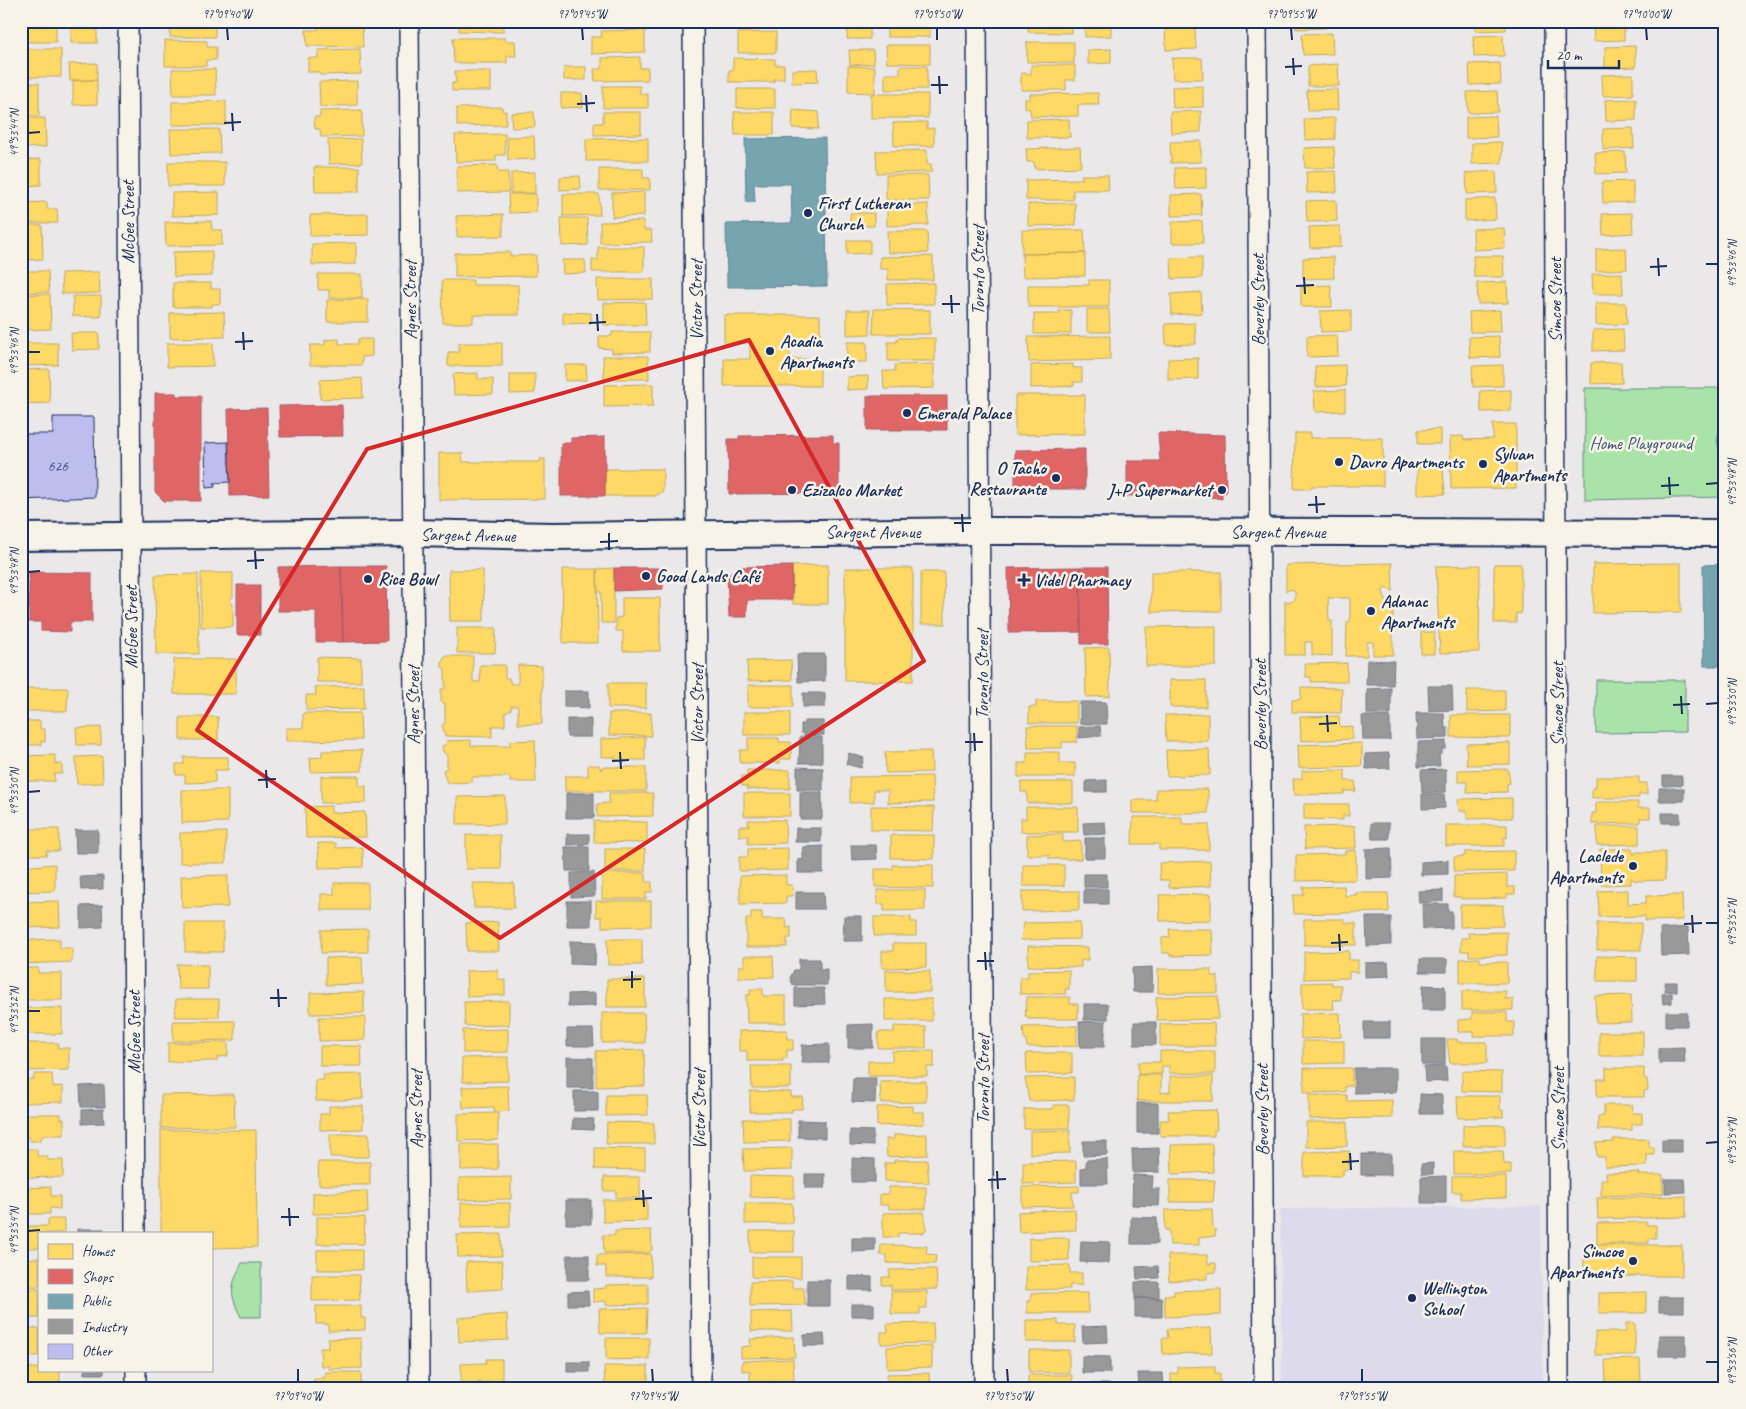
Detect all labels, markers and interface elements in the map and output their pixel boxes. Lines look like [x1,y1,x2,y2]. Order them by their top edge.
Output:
text: 97°09'40"W [203,6,254,22]
text: 97°09'45"W [558,6,609,22]
text: 97°09'50"W [913,6,964,22]
text: 97°09'55"W [1267,6,1318,22]
text: 97°10'00"W [1622,6,1673,22]
scale bar [1548,38,1620,70]
text: 20 m [1556,46,1583,65]
text: 49°53'44"N [6,108,22,157]
street label: McGee Street [117,179,139,263]
place label: First Lutheran Church [818,192,911,235]
marker: First Lutheran Church [802,207,814,219]
street label: Toronto Street [967,222,989,315]
text: 49°53'46"N [1724,239,1740,288]
street label: Beverley Street [1247,252,1269,346]
street label: Victor Street [685,256,707,340]
street label: Simcoe Street [1544,256,1566,342]
street label: Agnes Street [399,257,421,340]
text: 49°53'46"N [6,327,22,376]
place label: Acadia Apartments [780,330,855,373]
marker: Acadia Apartments [764,345,776,357]
place label: Emerald Palace [917,402,1013,424]
marker: Emerald Palace [901,407,913,419]
park label: Home Playground [1590,432,1695,454]
place label: Sylvan Apartments [1493,443,1568,486]
place label: Davro Apartments [1349,451,1465,473]
marker: Davro Apartments [1333,456,1345,468]
house number: 626 [48,457,69,476]
place label: O Tacho Restaurante [969,457,1048,500]
marker: Sylvan Apartments [1477,458,1489,470]
text: 49°53'48"N [1724,458,1740,507]
marker: O Tacho Restaurante [1050,472,1062,484]
place label: Ezizalco Market [802,479,903,501]
place label: J+P Supermarket [1106,479,1215,501]
marker: Ezizalco Market [786,484,798,496]
marker: J+P Supermarket [1216,484,1228,496]
street label: Sargent Avenue [825,521,922,543]
street label: Sargent Avenue [1230,521,1327,543]
street label: Sargent Avenue [420,523,517,547]
text: 49°53'48"N [6,547,22,596]
place label: Good Lands Café [656,565,762,587]
place label: Rice Bowl [378,568,440,590]
place label: Videl Pharmacy [1034,569,1132,591]
marker: Good Lands Café [640,570,652,582]
marker: Rice Bowl [362,573,374,585]
marker: Videl Pharmacy [1018,574,1030,586]
street label: McGee Street [120,584,142,668]
place label: Adanac Apartments [1381,590,1456,633]
marker: Adanac Apartments [1365,605,1377,617]
street label: Toronto Street [971,626,993,719]
street label: Beverley Street [1249,657,1271,751]
street label: Victor Street [686,660,708,744]
street label: Simcoe Street [1546,660,1568,746]
street label: Agnes Street [402,662,424,745]
text: 49°53'50"N [1724,678,1740,727]
text: 49°53'50"N [6,767,22,816]
place label: Laclede Apartments [1550,845,1625,888]
marker: Laclede Apartments [1627,860,1639,872]
text: 49°53'52"N [1724,898,1740,947]
text: 49°53'52"N [6,986,22,1035]
street label: McGee Street [123,989,145,1073]
street label: Toronto Street [972,1031,994,1124]
street label: Beverley Street [1251,1062,1273,1156]
street label: Victor Street [688,1065,710,1149]
street label: Simcoe Street [1547,1065,1569,1151]
street label: Agnes Street [405,1066,427,1149]
text: 49°53'54"N [1724,1117,1740,1166]
text: 49°53'54"N [6,1206,22,1255]
legend [38,1232,212,1372]
place label: Simcoe Apartments [1550,1240,1625,1283]
text: Homes [82,1242,116,1261]
marker: Simcoe Apartments [1627,1255,1639,1267]
text: Shops [82,1268,115,1287]
place label: Wellington School [1422,1277,1489,1320]
text: Public [82,1292,112,1311]
marker: Wellington School [1406,1292,1418,1304]
text: Industry [82,1318,129,1337]
text: 49°53'56"N [1724,1337,1740,1386]
text: Other [82,1342,113,1361]
text: 97°09'40"W [274,1388,325,1404]
text: 97°09'45"W [629,1388,680,1404]
text: 97°09'50"W [984,1388,1035,1404]
text: 97°09'55"W [1338,1388,1389,1404]

